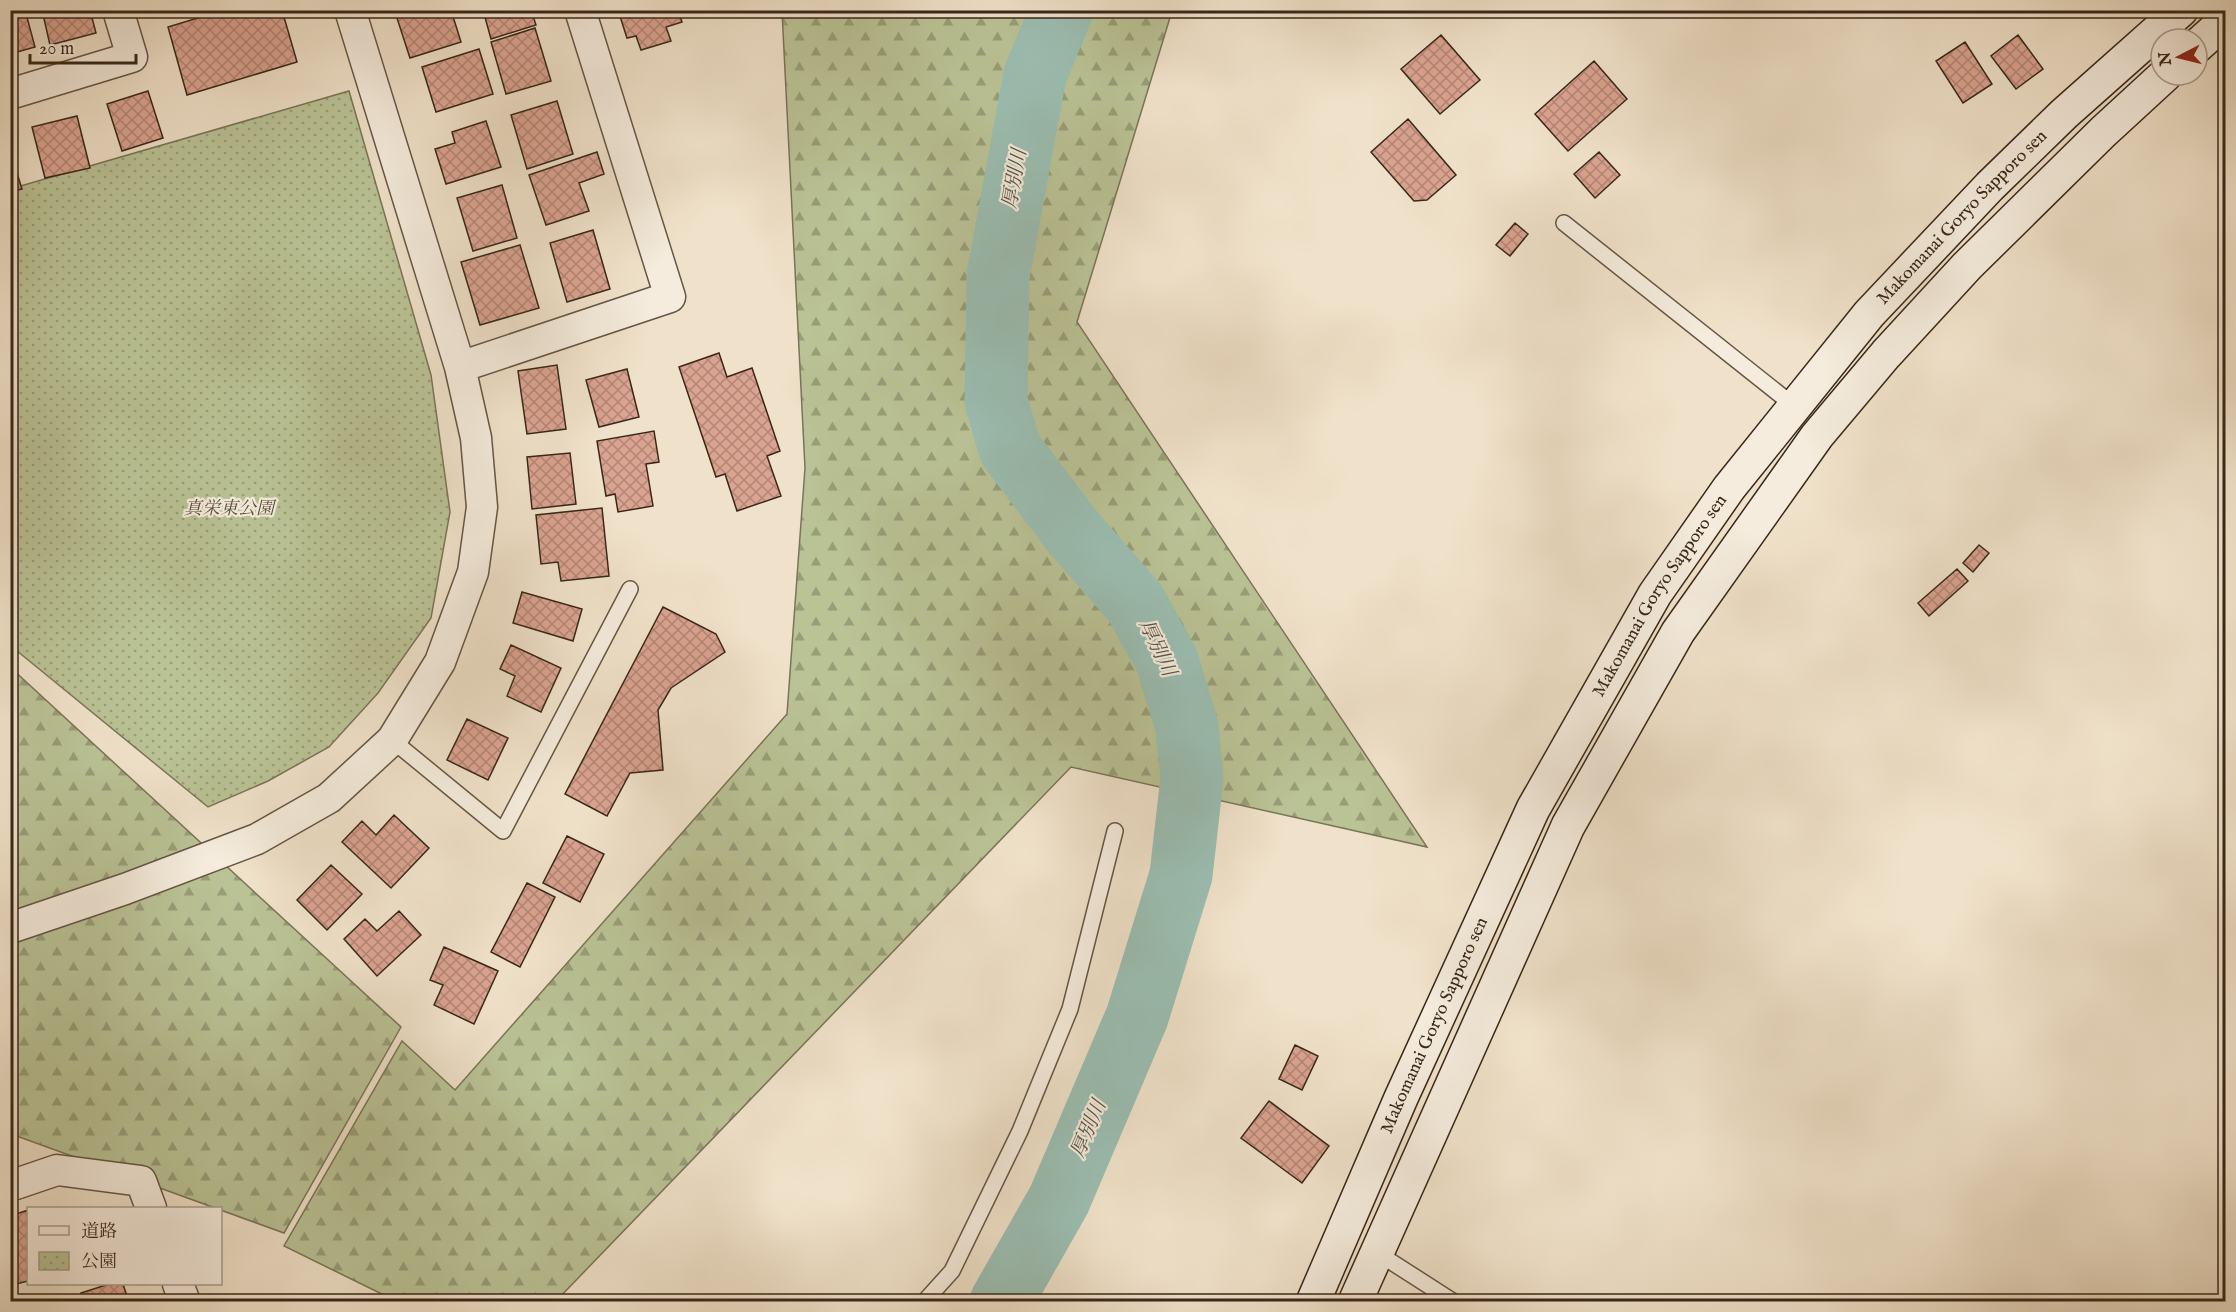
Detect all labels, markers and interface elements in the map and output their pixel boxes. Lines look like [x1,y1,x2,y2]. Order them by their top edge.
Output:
scale bar [30,27,136,65]
north arrow [2149,27,2209,87]
text: 20 m [39,38,74,61]
text: N [2155,50,2177,68]
street label: Makomanai Goryo Sapporo sen [1872,125,2053,310]
water label: 厚別川 [997,145,1033,211]
street label: Makomanai Goryo Sapporo sen [1587,490,1732,701]
park label: 真栄東公園 [184,498,277,521]
water label: 厚別川 [1133,616,1182,682]
street label: Makomanai Goryo Sapporo sen [1375,913,1494,1137]
water label: 厚別川 [1066,1095,1113,1161]
legend [27,1207,222,1285]
text: 道路 [81,1221,117,1244]
text: 公園 [81,1251,117,1274]

